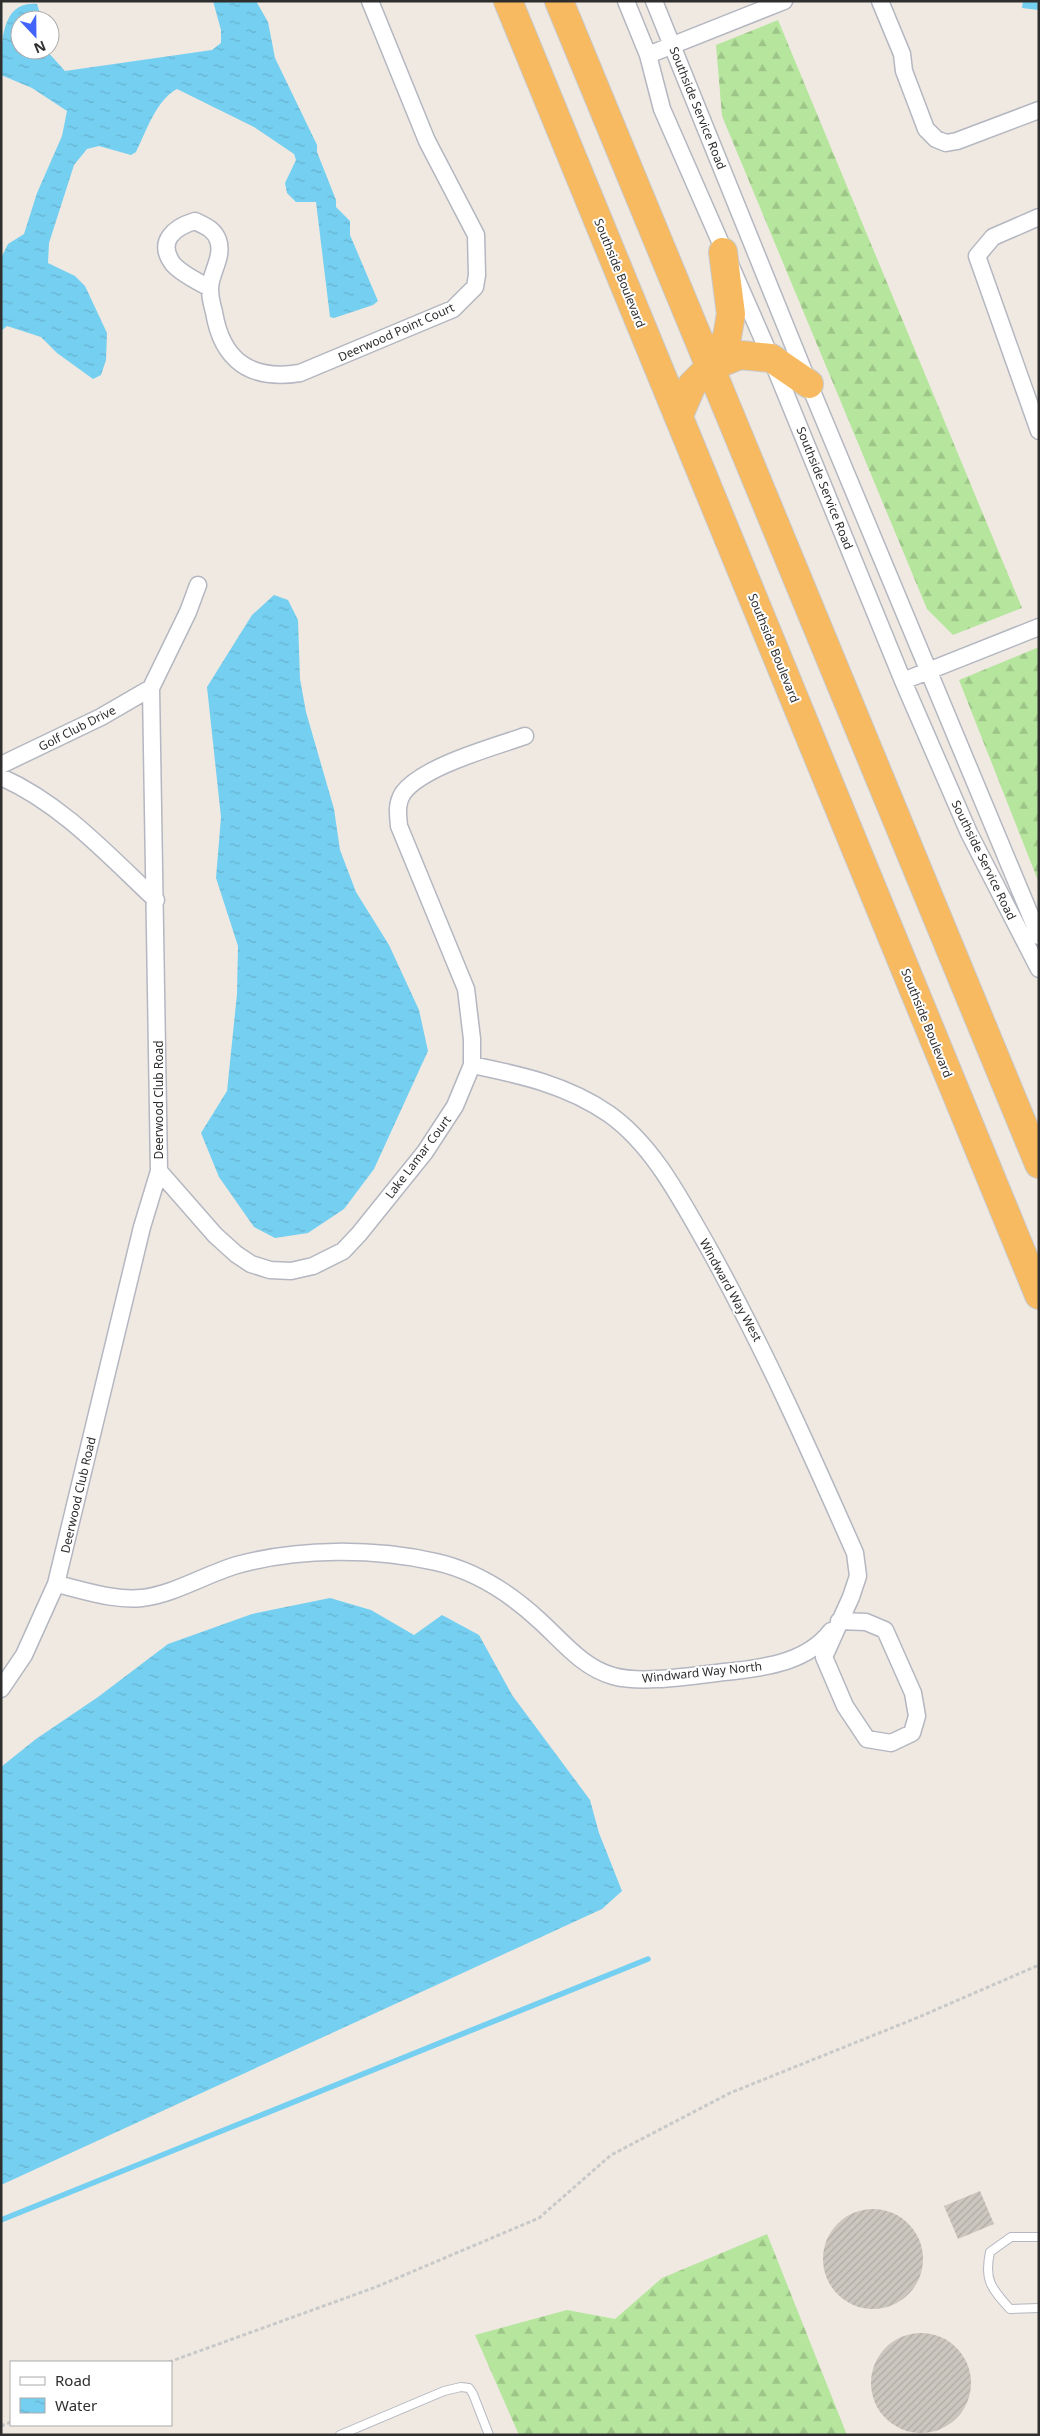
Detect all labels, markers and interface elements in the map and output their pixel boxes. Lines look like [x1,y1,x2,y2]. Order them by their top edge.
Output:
north arrow [10,10,60,60]
text: N [31,37,49,58]
street label: Southside Service Road [666,44,730,172]
street label: Southside Boulevard [590,216,650,330]
street label: Deerwood Point Court [335,298,457,365]
street label: Southside Service Road [793,424,857,552]
street label: Southside Boulevard [744,591,804,705]
street label: Golf Club Drive [35,701,119,755]
street label: Southside Service Road [948,797,1020,923]
street label: Southside Boulevard [897,966,957,1080]
street label: Deerwood Club Road [150,1040,167,1160]
street label: Lake Lamar Court [381,1111,455,1202]
street label: Windward Way West [696,1236,767,1345]
street label: Deerwood Club Road [56,1435,100,1555]
street label: Windward Way North [641,1657,763,1687]
legend [10,2361,172,2426]
text: Road [55,2370,91,2390]
text: Water [55,2395,97,2415]

